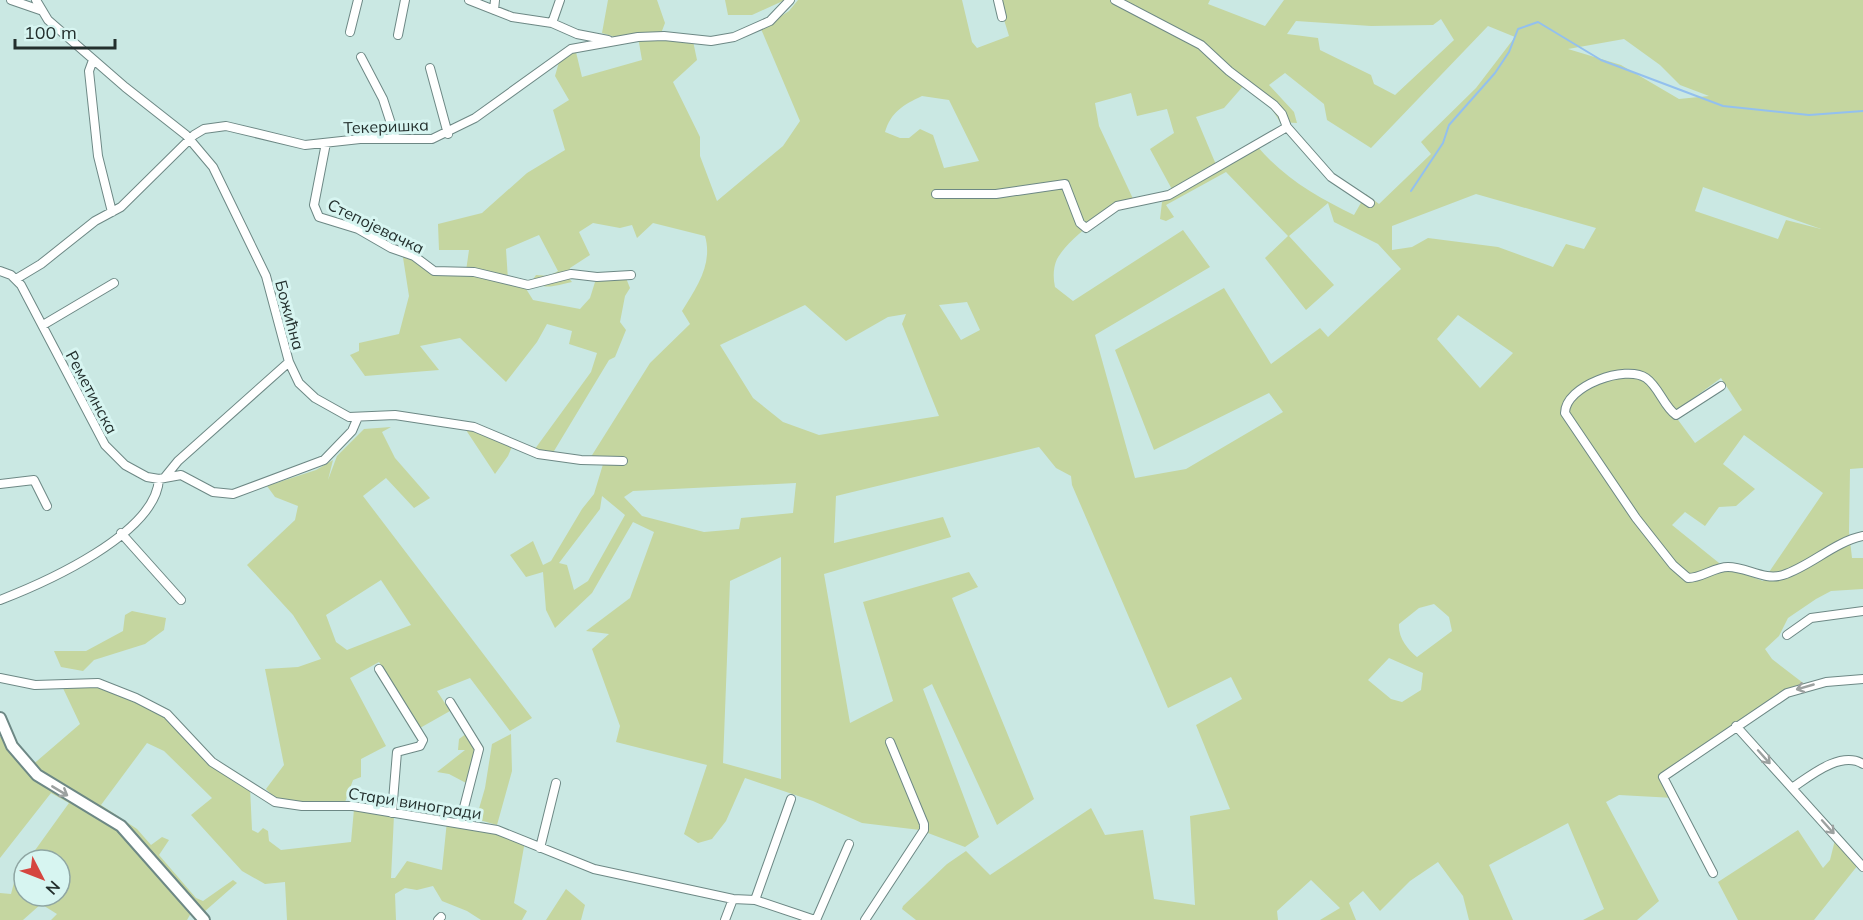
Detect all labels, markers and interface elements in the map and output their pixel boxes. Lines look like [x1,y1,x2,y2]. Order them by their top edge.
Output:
scale bar [15,12,116,50]
text: 100 m [24,21,77,44]
street label: Текеришка [343,115,429,137]
street label: Степојевачка [325,194,427,258]
street label: Божићна [271,278,309,352]
street label: Реметинска [62,347,122,437]
one-way arrow [1796,682,1815,693]
one-way arrow [1757,749,1771,764]
street label: Стари виногради [347,783,483,823]
one-way arrow [51,785,68,797]
one-way arrow [1821,820,1835,835]
north arrow [12,848,72,908]
text: N [42,877,65,899]

